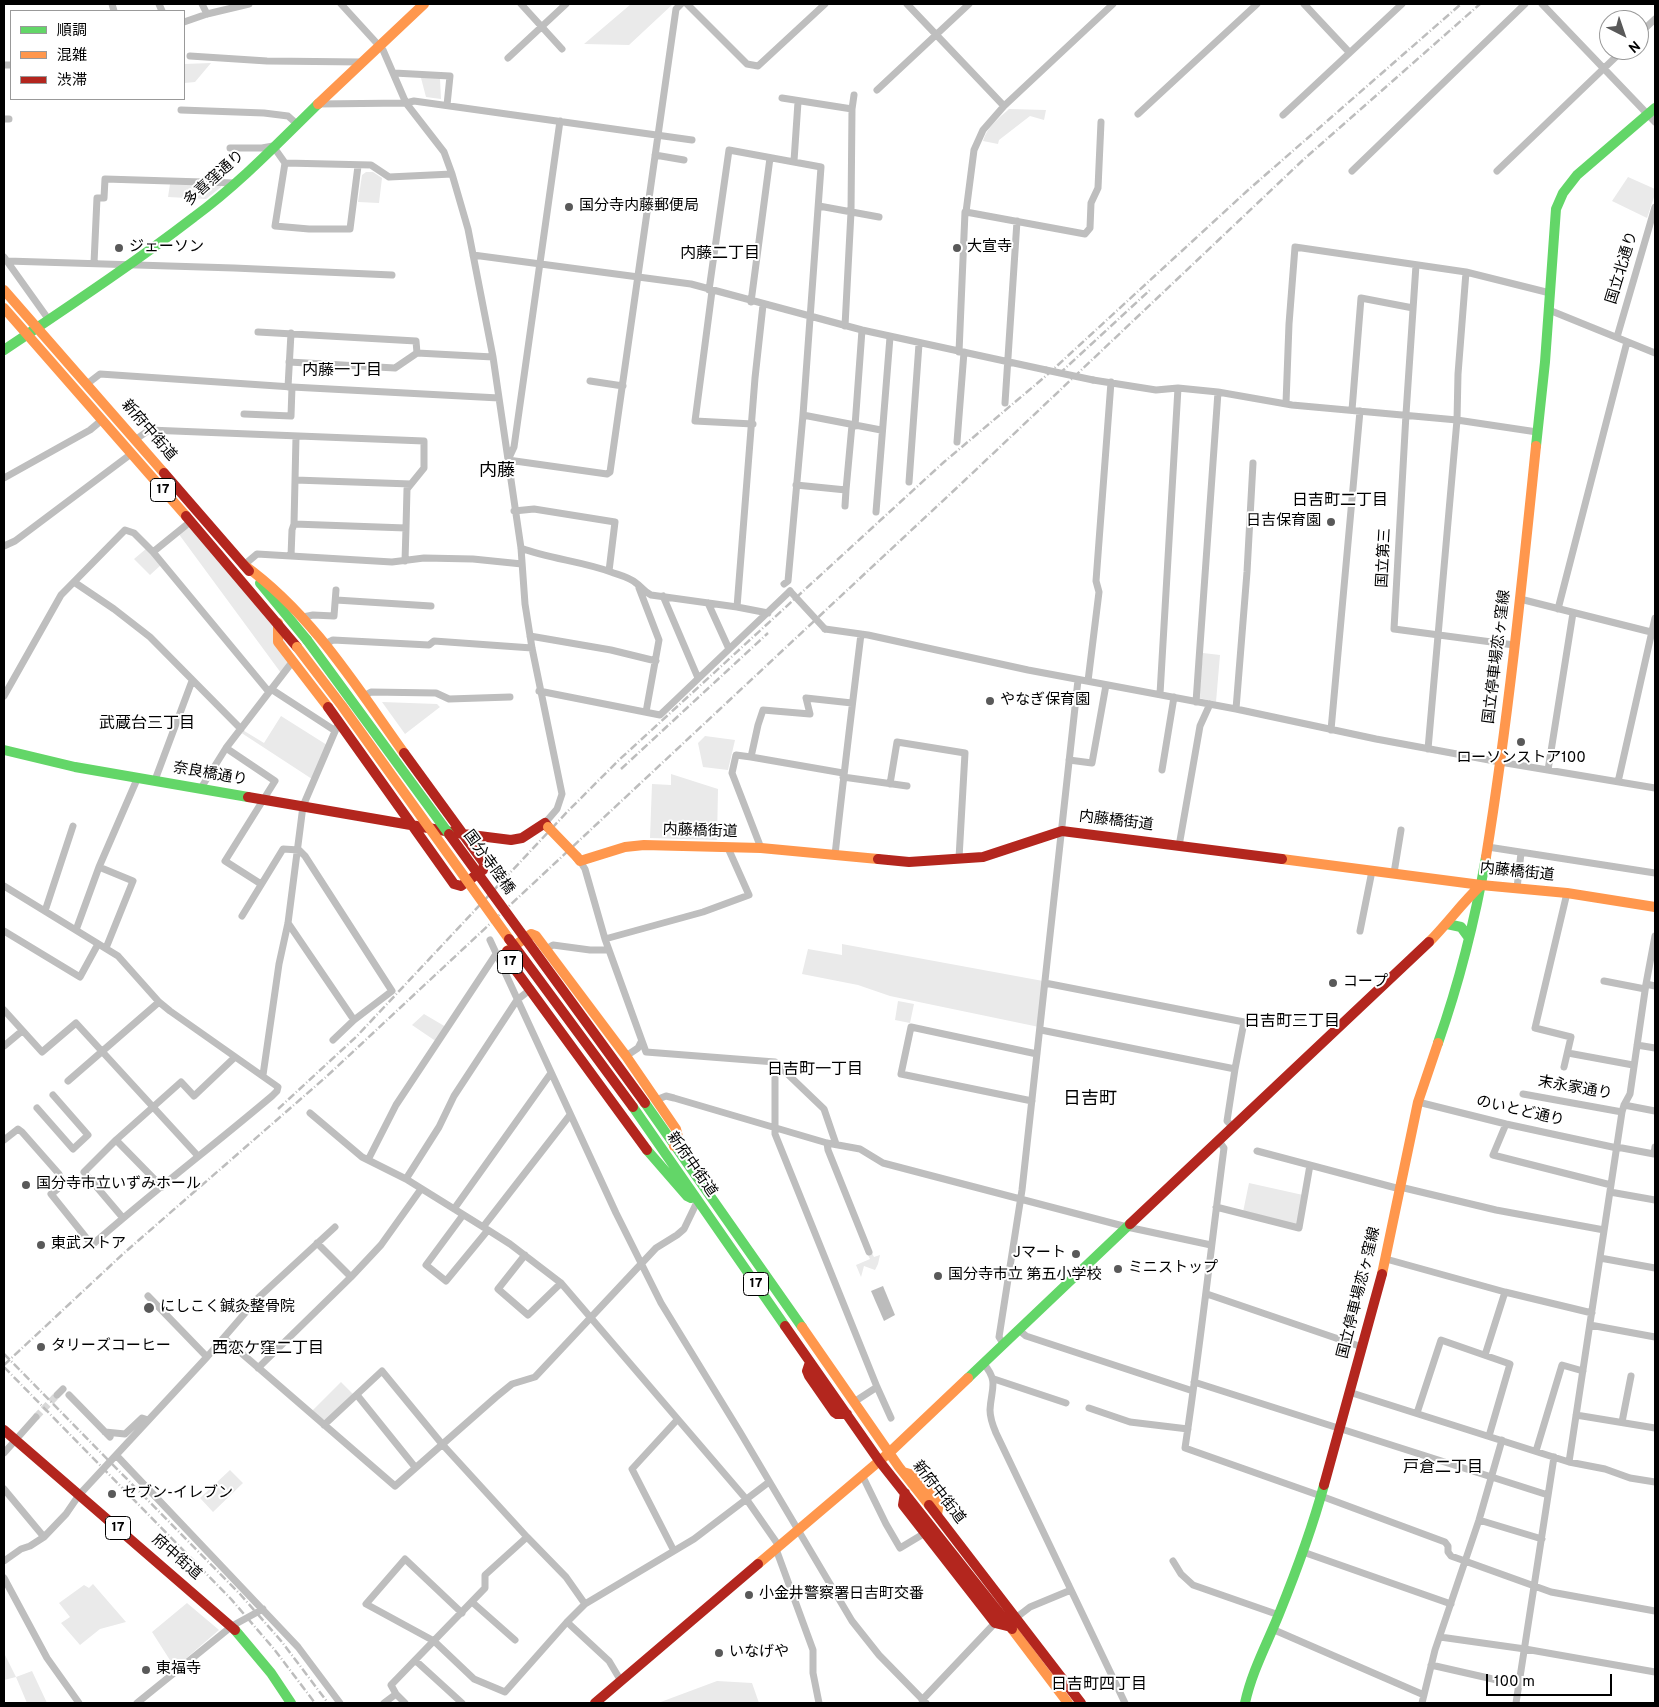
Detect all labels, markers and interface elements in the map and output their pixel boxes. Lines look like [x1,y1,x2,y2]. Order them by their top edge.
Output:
legend [10,10,185,100]
north arrow [1599,10,1649,60]
text: 順調 [57,22,87,41]
text: N [1624,36,1643,56]
text: 混雑 [57,47,87,66]
text: 渋滞 [57,72,87,91]
street label: 多喜窪通り [181,147,249,211]
place label: 国分寺内藤郵便局 [579,198,699,216]
marker: 国分寺内藤郵便局 [563,201,575,213]
street label: 国立北通り [1603,230,1643,306]
place label: ジェーソン [129,239,204,257]
place label: 大宣寺 [967,239,1012,257]
marker: ジェーソン [113,242,125,254]
marker: 大宣寺 [951,242,963,254]
district label: 内藤二丁目 [680,245,760,265]
district label: 内藤一丁目 [302,362,382,382]
street label: 新府中街道 [117,397,179,465]
district label: 内藤 [479,461,515,483]
road number: 17 [150,478,176,502]
district label: 日吉町二丁目 [1292,492,1388,512]
place label: 日吉保育園 [1246,513,1321,531]
marker: 日吉保育園 [1325,516,1337,528]
street label: 国立第三 [1374,528,1396,588]
street label: 国立停車場恋ヶ窪線 [1481,589,1515,725]
place label: やなぎ保育園 [1000,692,1090,710]
marker: やなぎ保育園 [984,695,996,707]
district label: 武蔵台三丁目 [99,715,195,735]
marker: ローソンストア100 [1515,736,1527,748]
place label: ローソンストア100 [1456,750,1586,768]
street label: 奈良橋通り [172,760,248,790]
street label: 内藤橋街道 [1078,808,1154,836]
street label: 内藤橋街道 [662,822,738,842]
street label: 国分寺陸橋 [459,827,517,899]
street label: 内藤橋街道 [1479,860,1555,886]
road number: 17 [498,950,522,974]
place label: コープ [1343,974,1388,992]
marker: コープ [1327,977,1339,989]
district label: 日吉町三丁目 [1244,1013,1340,1033]
district label: 日吉町一丁目 [767,1061,863,1081]
street label: 末永家通り [1537,1074,1613,1104]
district label: 日吉町 [1063,1089,1117,1111]
street label: のいとど通り [1474,1093,1566,1131]
street label: 新府中街道 [662,1129,720,1201]
place label: 国分寺市立いずみホール [36,1176,201,1194]
marker: 国分寺市立いずみホール [20,1179,32,1191]
street label: 国立停車場恋ヶ窪線 [1335,1225,1385,1361]
place label: 東武ストア [51,1236,126,1254]
marker: 東武ストア [35,1239,47,1251]
place label: Jマート [1013,1245,1066,1263]
marker: Jマート [1070,1248,1082,1260]
place label: ミニストップ [1128,1260,1218,1278]
marker: ミニストップ [1112,1263,1124,1275]
place label: 国分寺市立 第五小学校 [948,1267,1102,1285]
marker: 国分寺市立 第五小学校 [932,1270,944,1282]
road number: 17 [744,1272,768,1296]
place label: にしこく鍼灸整骨院 [160,1299,295,1317]
marker: にしこく鍼灸整骨院 [142,1301,156,1315]
place label: タリーズコーヒー [51,1338,171,1356]
district label: 西恋ケ窪二丁目 [212,1340,324,1360]
marker: タリーズコーヒー [35,1341,47,1353]
street label: 新府中街道 [908,1458,968,1528]
district label: 戸倉二丁目 [1403,1459,1483,1479]
place label: セブン-イレブン [122,1485,233,1503]
marker: セブン-イレブン [106,1488,118,1500]
road number: 17 [106,1516,130,1540]
street label: 府中街道 [147,1532,205,1584]
place label: 小金井警察署日吉町交番 [759,1586,924,1604]
marker: 小金井警察署日吉町交番 [743,1589,755,1601]
place label: いなげや [729,1644,789,1662]
marker: いなげや [713,1647,725,1659]
place label: 東福寺 [156,1661,201,1679]
marker: 東福寺 [140,1664,152,1676]
scale bar [1489,1664,1615,1696]
text: 100 m [1494,1673,1535,1692]
district label: 日吉町四丁目 [1051,1676,1147,1696]

